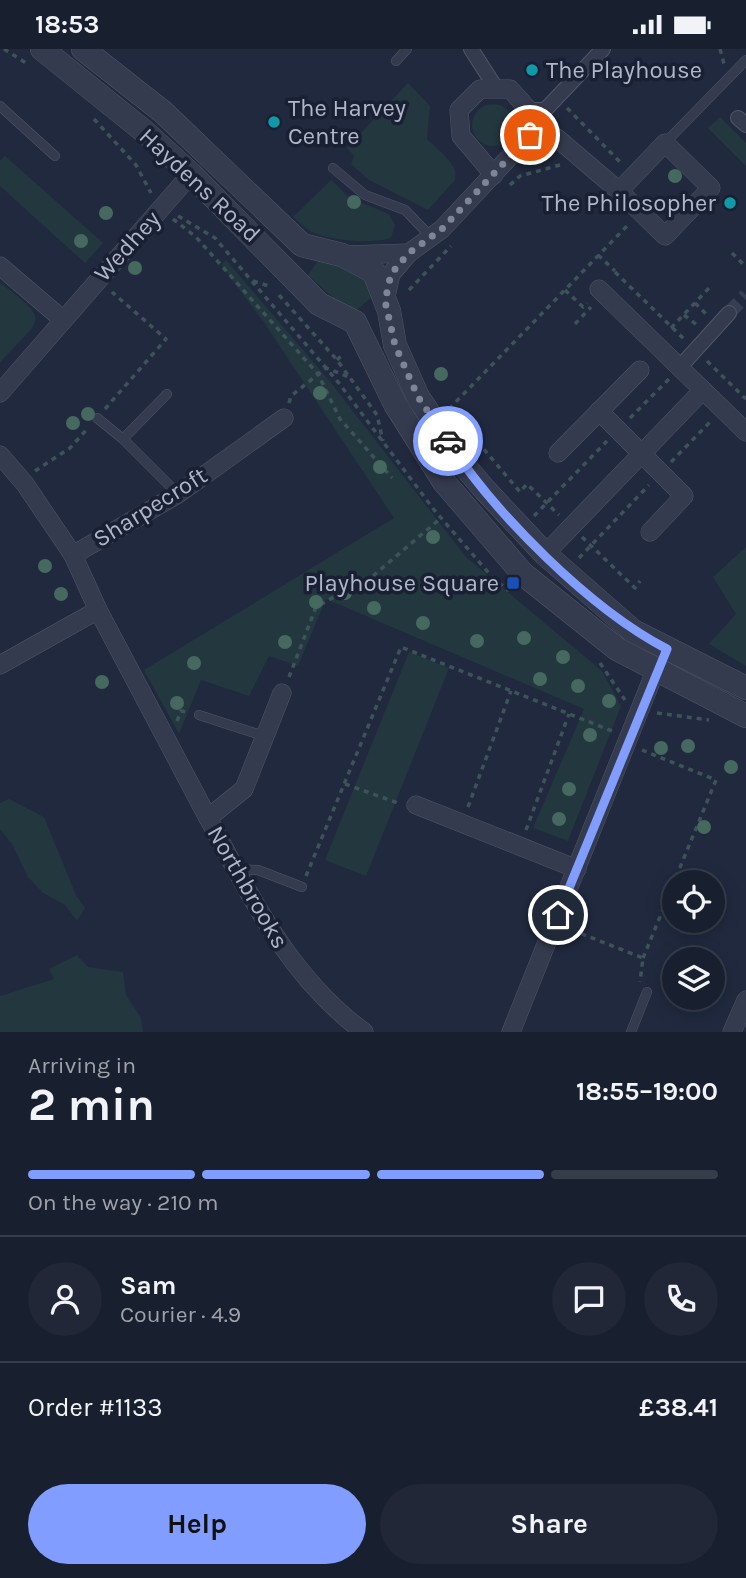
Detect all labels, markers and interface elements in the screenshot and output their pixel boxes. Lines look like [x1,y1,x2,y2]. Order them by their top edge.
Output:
text: 18:53 [35,9,99,40]
place label: The Playhouse [546,56,702,84]
marker: The Playhouse [524,62,540,78]
place label: The Harvey Centre [288,94,406,150]
pin [500,105,560,165]
marker: The Harvey Centre [266,114,282,130]
icon: bag [511,116,549,154]
street label: Haydens Road [134,122,266,248]
place label: The Philosopher [541,189,716,217]
marker: The Philosopher [722,195,738,211]
street label: Wedhey [88,205,166,287]
courier [413,406,483,476]
icon: car [429,422,467,460]
street label: Sharpecroft [88,461,212,553]
place label: Playhouse Square [305,569,499,597]
marker: Playhouse Square [505,575,521,591]
street label: Northbrooks [202,821,294,953]
map controls [662,870,725,1010]
button: locate [662,870,725,933]
pin [528,885,588,945]
icon: home [539,896,577,934]
button: layers [662,947,725,1010]
text: Arriving in [28,1052,136,1079]
text: 18:55–19:00 [576,1076,718,1107]
text: 2 min [28,1078,155,1132]
text: On the way · 210 m [28,1189,219,1216]
button: person [28,1262,102,1336]
button: chat [552,1262,626,1336]
button: phone [644,1262,718,1336]
text: Sam [120,1270,176,1301]
text: Courier · 4.9 [120,1301,241,1328]
text: Order #1133 [28,1392,163,1423]
text: £38.41 [639,1392,718,1423]
button: Help [28,1484,366,1564]
button: Share [380,1484,718,1564]

